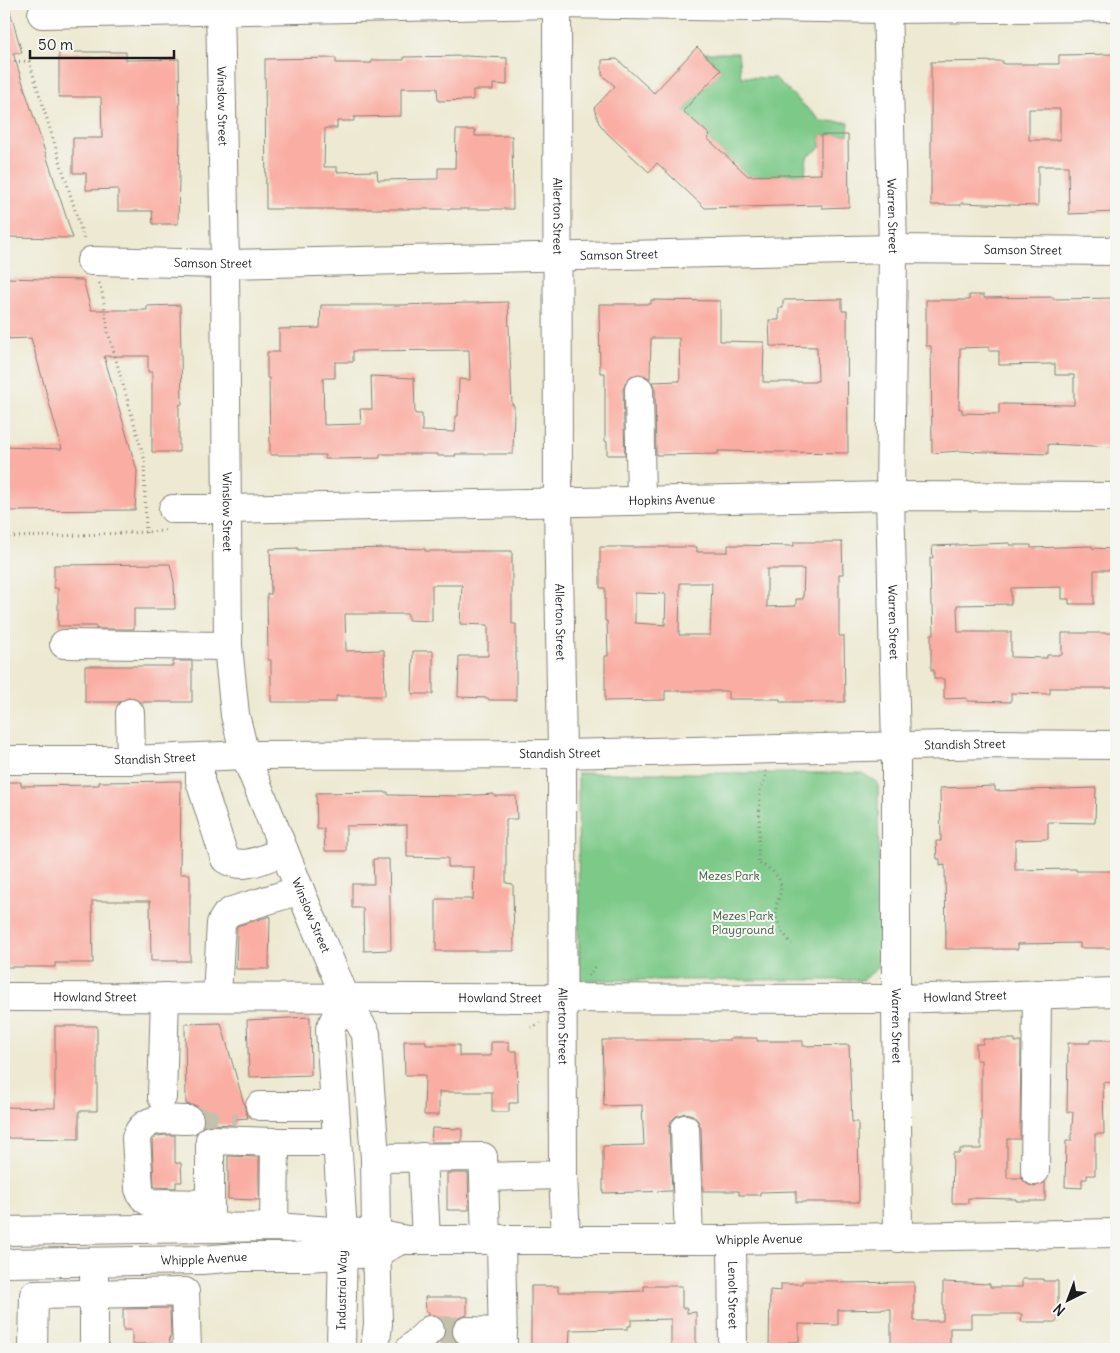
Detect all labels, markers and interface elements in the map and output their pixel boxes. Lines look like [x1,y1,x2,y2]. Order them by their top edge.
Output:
scale bar [30,28,174,60]
text: 50 m [38,35,73,54]
street label: Winslow Street [214,66,231,146]
street label: Allerton Street [550,177,566,255]
street label: Warren Street [884,178,901,254]
street label: Samson Street [984,242,1062,258]
street label: Samson Street [580,246,658,263]
street label: Samson Street [174,255,252,271]
street label: Winslow Street [220,472,235,552]
street label: Hopkins Avenue [628,491,715,508]
street label: Allerton Street [552,583,569,661]
street label: Warren Street [885,584,902,660]
street label: Standish Street [924,736,1006,753]
street label: Standish Street [519,745,601,761]
street label: Standish Street [114,749,196,767]
park label: Mezes Park [698,868,760,883]
street label: Winslow Street [289,876,334,955]
park label: Mezes Park Playground [712,908,774,937]
street label: Allerton Street [556,987,571,1065]
street label: Howland Street [923,987,1007,1005]
street label: Warren Street [889,988,905,1063]
street label: Howland Street [53,989,137,1004]
street label: Howland Street [458,990,542,1005]
street label: Whipple Avenue [716,1231,803,1247]
street label: Whipple Avenue [161,1249,247,1268]
street label: Industrial Way [333,1250,350,1330]
street label: Lenolt Street [725,1261,741,1329]
north arrow [1042,1276,1092,1326]
text: N [1050,1300,1069,1320]

